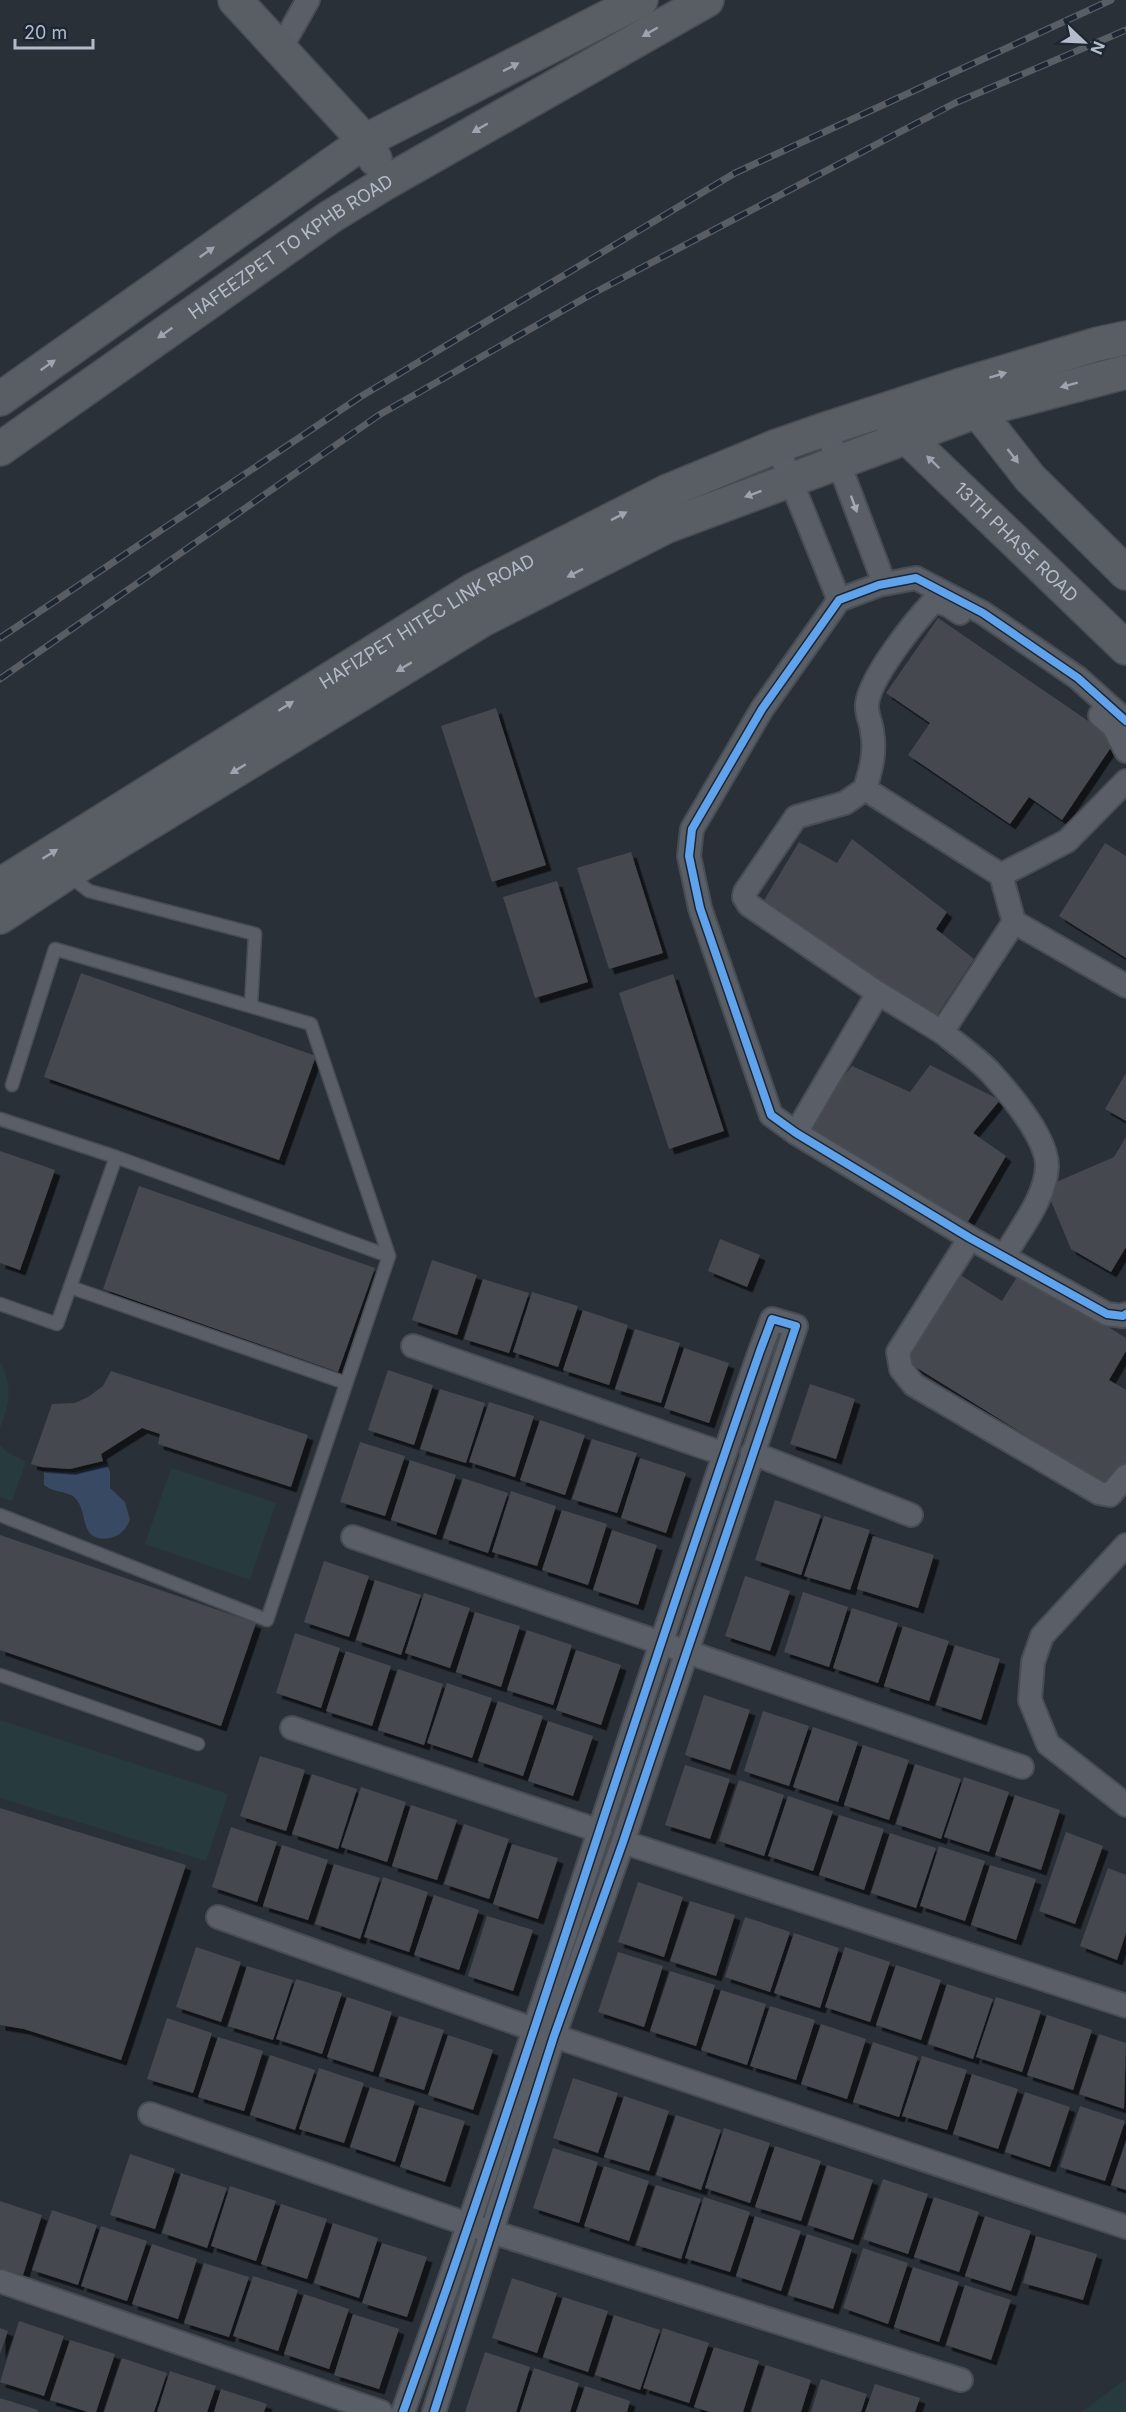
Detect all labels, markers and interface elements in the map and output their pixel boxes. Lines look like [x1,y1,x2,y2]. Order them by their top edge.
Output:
scale bar [15,12,93,50]
north arrow [1054,12,1114,72]
text: 20 m [24,22,67,43]
one-way arrow [642,26,658,37]
text: N [1086,38,1109,57]
one-way arrow [502,62,519,71]
one-way arrow [472,123,489,133]
street label: HAFEEZPET TO KPHB ROAD [184,170,396,323]
one-way arrow [200,247,215,259]
one-way arrow [157,327,173,338]
one-way arrow [39,359,55,371]
one-way arrow [989,370,1007,379]
one-way arrow [1060,381,1078,391]
one-way arrow [1007,449,1019,464]
one-way arrow [926,456,940,470]
street label: 13TH PHASE ROAD [950,478,1083,606]
one-way arrow [744,490,762,499]
one-way arrow [849,495,859,513]
one-way arrow [610,511,628,521]
street label: HAFIZPET HITEC LINK ROAD [316,550,538,693]
one-way arrow [566,568,583,577]
one-way arrow [396,662,412,673]
one-way arrow [278,701,294,712]
one-way arrow [230,763,246,774]
one-way arrow [42,849,58,860]

